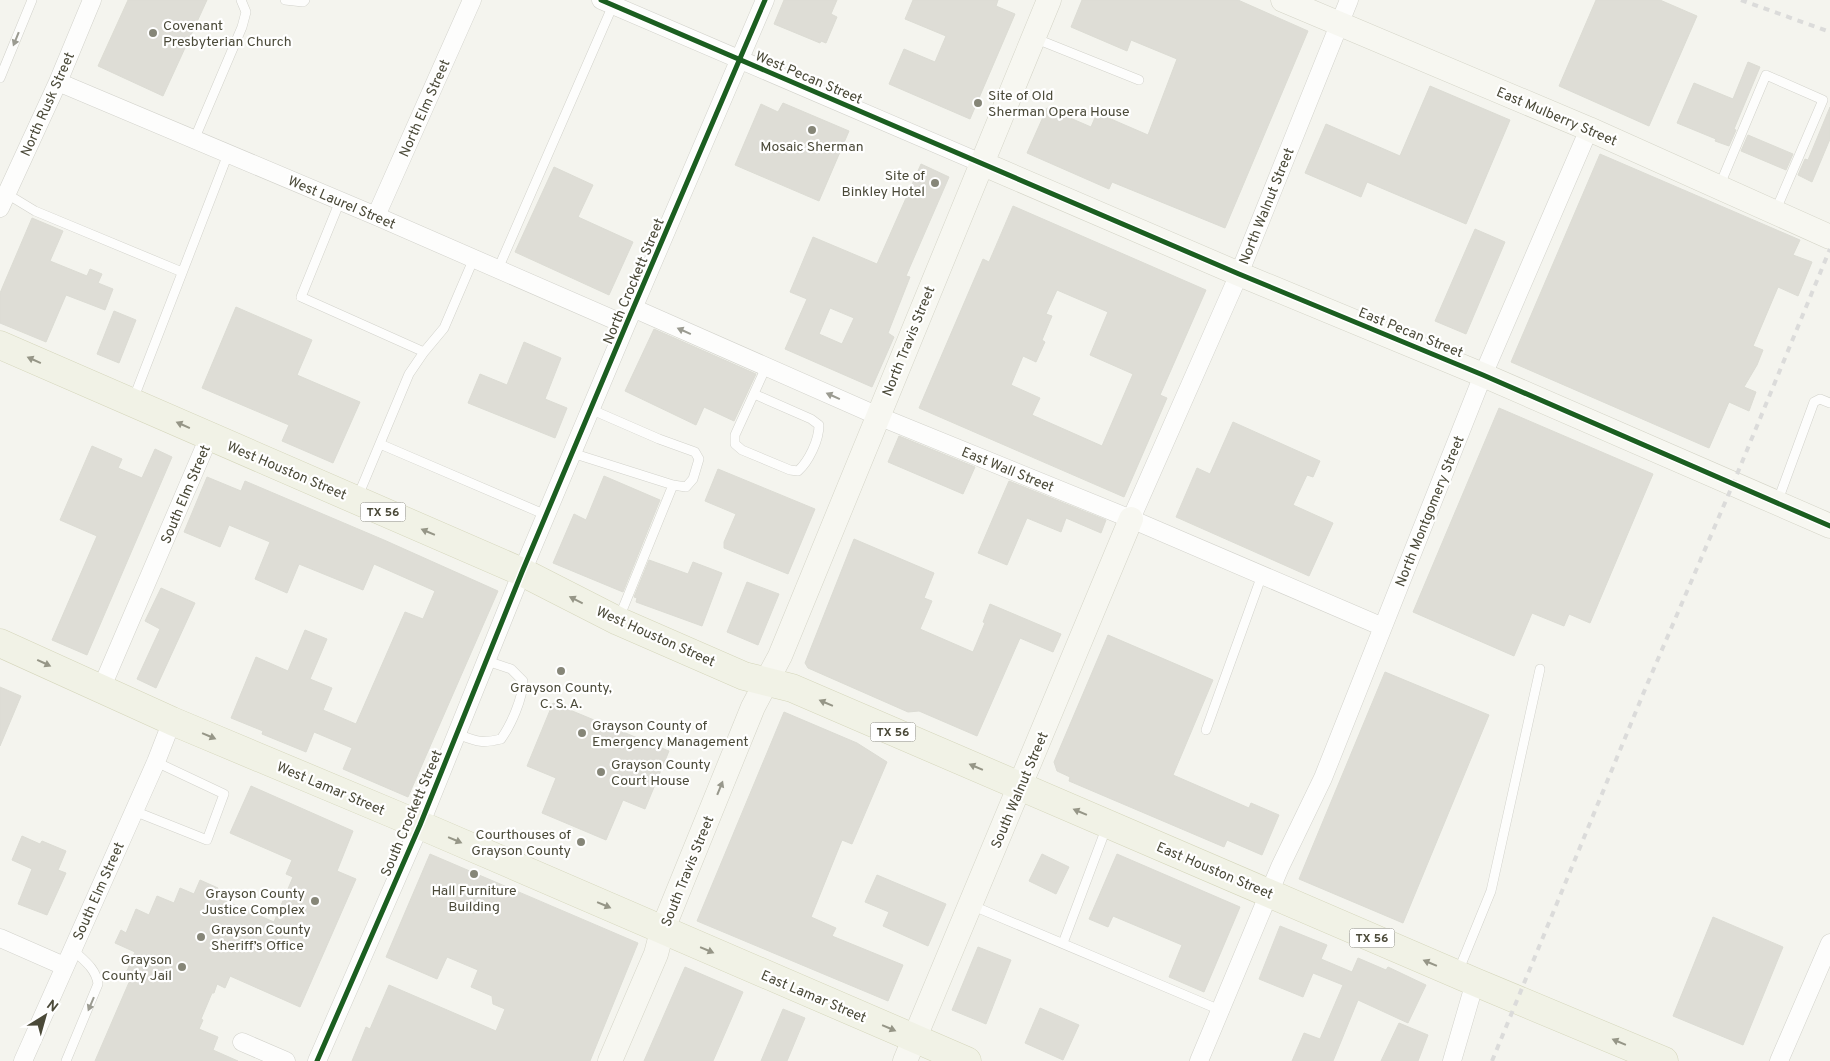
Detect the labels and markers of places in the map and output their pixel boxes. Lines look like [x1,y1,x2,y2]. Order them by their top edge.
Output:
place label: Covenant Presbyterian Church [163,18,292,51]
marker: Covenant Presbyterian Church [147,27,159,39]
place label: Site of Old Sherman Opera House [988,88,1130,121]
marker: Site of Old Sherman Opera House [972,97,984,109]
marker: Mosaic Sherman [806,124,818,136]
place label: Mosaic Sherman [760,139,864,156]
place label: Site of Binkley Hotel [841,168,925,201]
marker: Site of Binkley Hotel [929,177,941,189]
marker: Grayson County, C. S. A. [555,665,567,677]
place label: Grayson County, C. S. A. [510,680,612,713]
place label: Grayson County of Emergency Management [592,718,749,751]
marker: Grayson County of Emergency Management [576,727,588,739]
place label: Grayson County Court House [611,757,711,790]
marker: Grayson County Court House [595,766,607,778]
place label: Courthouses of Grayson County [471,827,571,860]
marker: Courthouses of Grayson County [575,836,587,848]
marker: Hall Furniture Building [468,868,480,880]
place label: Hall Furniture Building [431,883,517,916]
place label: Grayson County Justice Complex [202,886,305,919]
marker: Grayson County Justice Complex [309,895,321,907]
place label: Grayson County Sheriff’s Office [211,922,311,955]
marker: Grayson County Sheriff’s Office [195,931,207,943]
place label: Grayson County Jail [101,952,172,985]
marker: Grayson County Jail [176,961,188,973]

